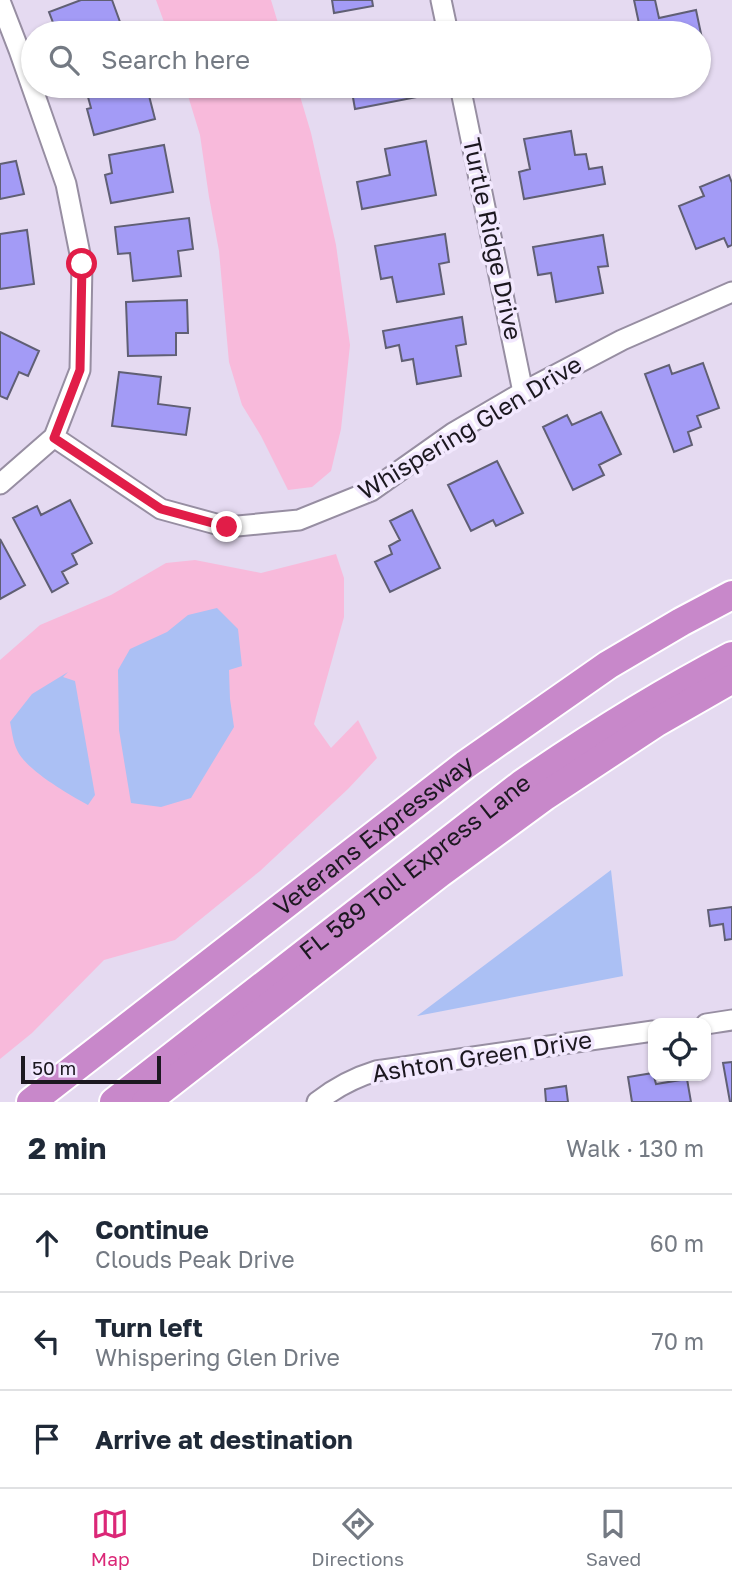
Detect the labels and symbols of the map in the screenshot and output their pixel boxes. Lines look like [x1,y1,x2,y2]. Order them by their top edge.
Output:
street label: Turtle Ridge Drive [458,135,529,342]
route start [66,248,97,279]
street label: Whispering Glen Drive [352,348,586,505]
route end [211,511,242,542]
street label: Veterans Expressway [267,748,478,921]
street label: FL 589 Toll Express Lane [293,767,535,965]
street label: Ashton Green Drive [370,1024,594,1087]
scale bar [21,1053,161,1085]

